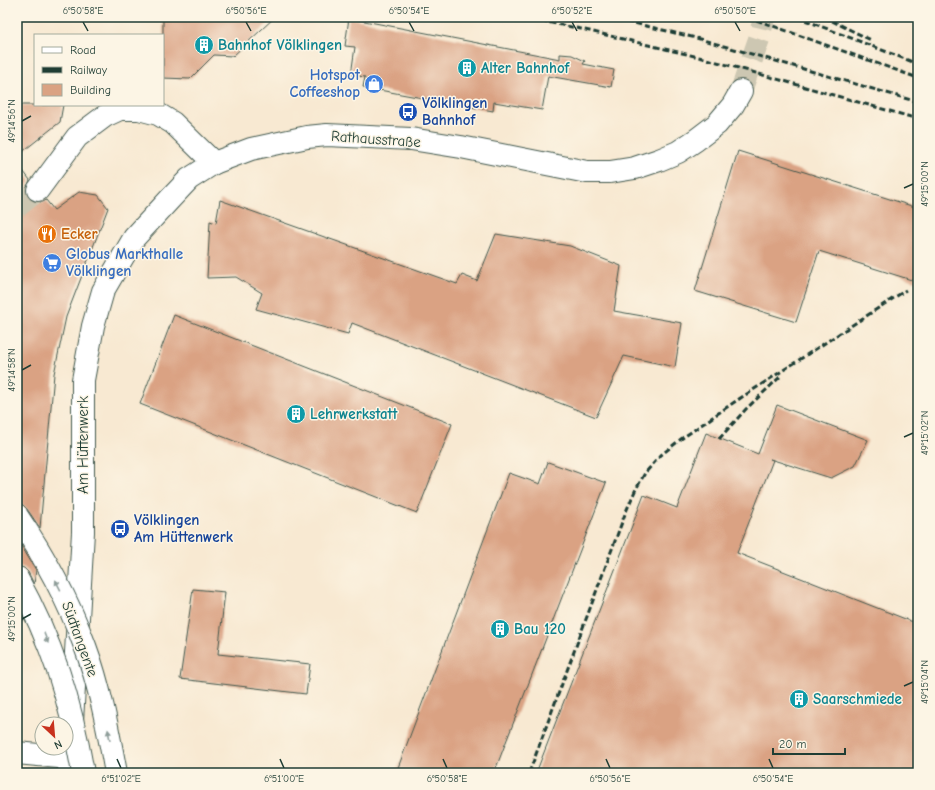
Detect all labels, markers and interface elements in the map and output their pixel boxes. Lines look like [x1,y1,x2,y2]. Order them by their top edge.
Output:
text: 6°50'58"E [63,5,103,17]
text: 6°50'56"E [226,5,266,17]
text: 6°50'54"E [389,5,429,17]
text: 6°50'52"E [552,5,592,17]
text: 6°50'50"E [714,5,756,17]
legend [34,34,164,106]
building icon: Bahnhof Völklingen [193,34,215,56]
place label: Bahnhof Völklingen [218,36,342,54]
text: Road [70,43,96,57]
building icon: Alter Bahnhof [456,57,478,79]
place label: Alter Bahnhof [481,59,571,77]
text: Railway [70,63,108,77]
place label: Hotspot Coffeeshop [289,66,361,101]
shop icon: Hotspot Coffeeshop [363,73,385,95]
text: Building [70,83,111,97]
place label: Völklingen Bahnhof [422,94,487,129]
text: 49°14'56"N [6,99,18,143]
bus stop icon: Völklingen Bahnhof [397,101,419,123]
street label: Rathausstraße [331,127,422,151]
text: 49°15'00"N [919,161,931,207]
restaurant icon: Ecker [36,223,58,245]
place label: Ecker [61,225,97,243]
place label: Globus Markthalle Völklingen [66,245,183,280]
supermarket icon: Globus Markthalle Völklingen [41,252,63,274]
text: 49°14'58"N [6,348,18,392]
street label: Am Hüttenwerk [74,395,92,494]
building icon: Lehrwerkstatt [285,403,307,425]
place label: Lehrwerkstatt [310,405,399,423]
text: 49°15'02"N [919,411,931,455]
place label: Völklingen Am Hüttenwerk [134,511,234,546]
bus stop icon: Völklingen Am Hüttenwerk [109,518,131,540]
one-way arrow [55,580,61,591]
text: 49°15'00"N [6,596,18,642]
street label: Südtangente [58,599,102,680]
building icon: Bau 120 [489,618,511,640]
place label: Bau 120 [514,620,566,638]
one-way arrow [44,632,50,644]
text: 49°15'04"N [919,660,931,704]
building icon: Saarschmiede [788,688,810,710]
place label: Saarschmiede [813,690,902,708]
north arrow [34,716,74,756]
one-way arrow [106,728,112,741]
scale bar [773,730,845,756]
text: N [52,737,64,752]
text: 20 m [779,737,807,751]
text: 6°51'02"E [101,773,141,785]
text: 6°51'00"E [264,773,304,785]
text: 6°50'58"E [427,773,467,785]
text: 6°50'56"E [590,773,630,785]
text: 6°50'54"E [753,773,793,785]

